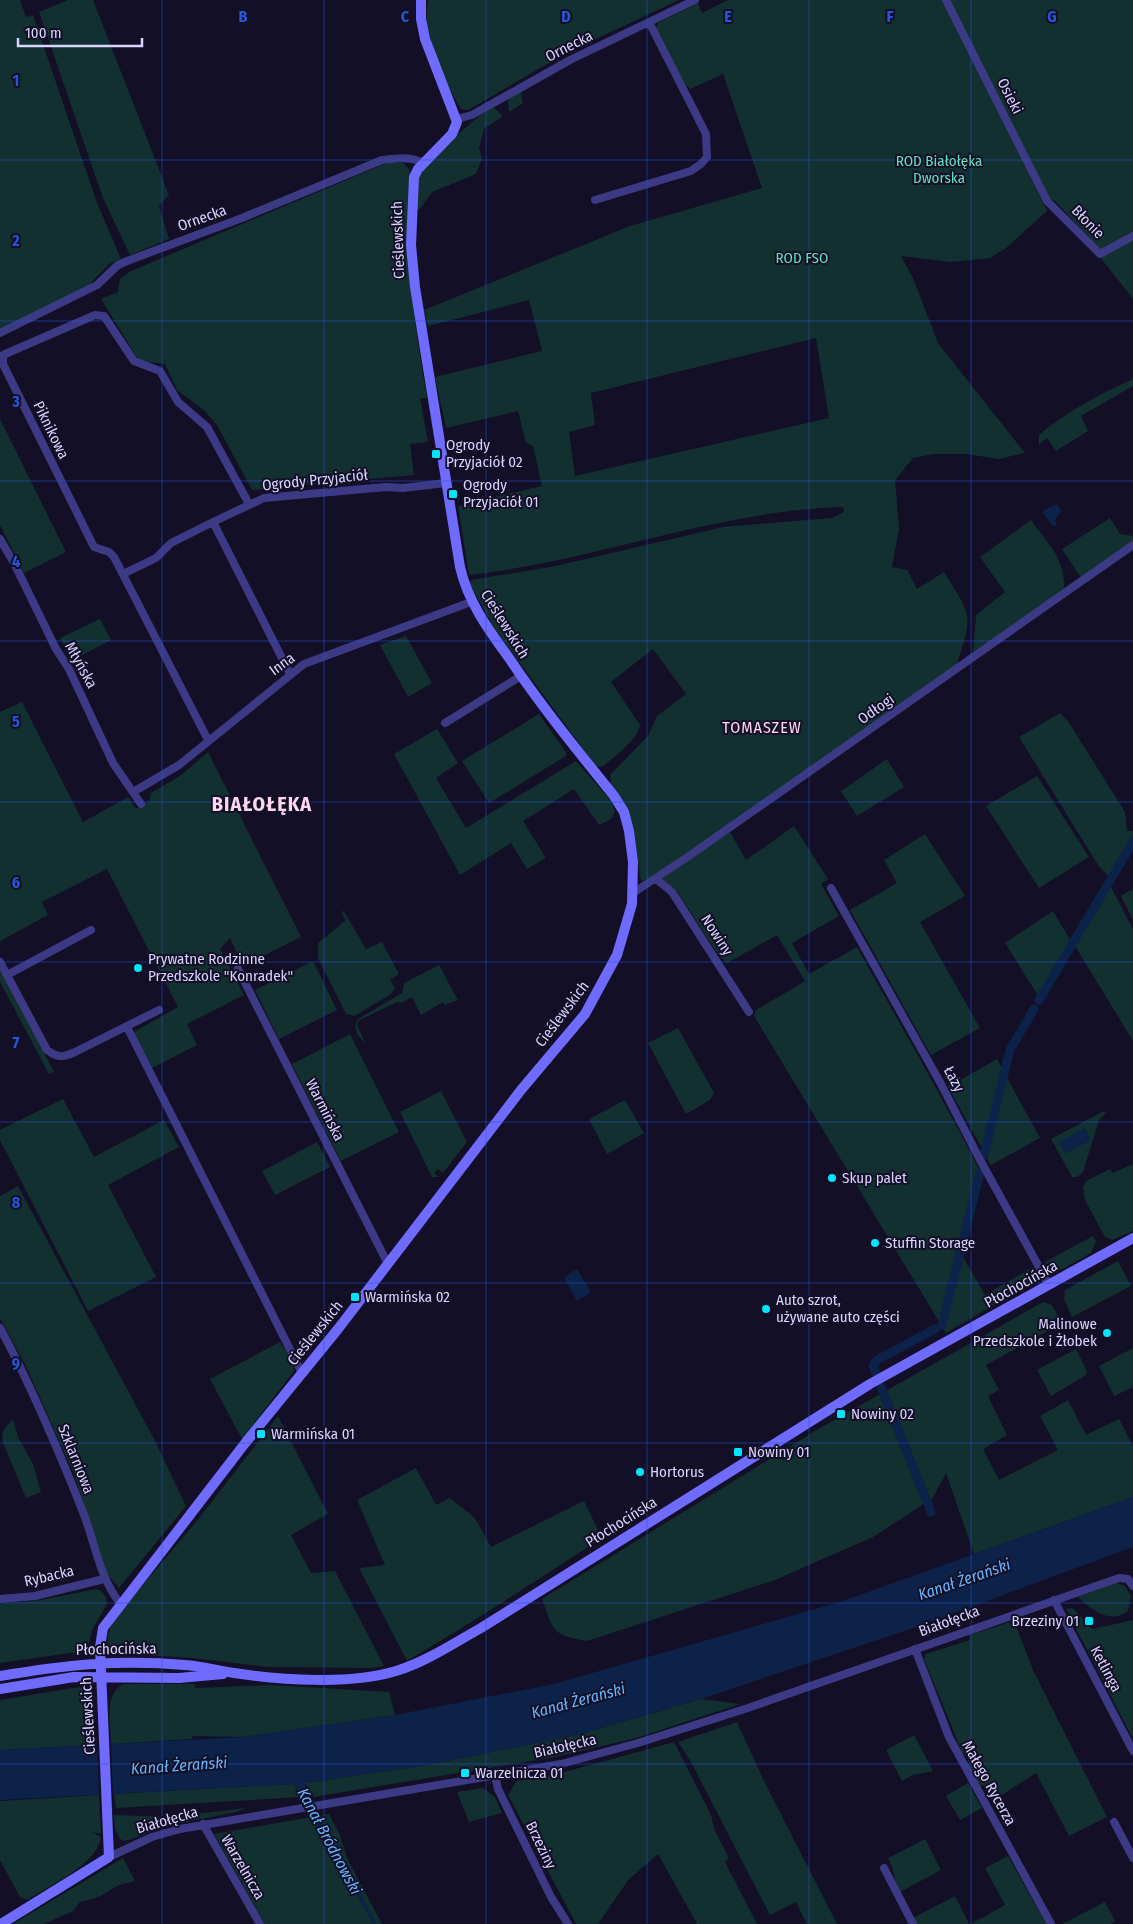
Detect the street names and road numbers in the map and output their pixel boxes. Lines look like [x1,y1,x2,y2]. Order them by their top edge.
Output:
street label: Ornecka [542,27,596,65]
street label: Osieki [993,75,1027,117]
street label: Ornecka [175,201,229,235]
street label: Cieślewskich [388,201,408,279]
street label: Błonie [1068,202,1108,242]
street label: Piknikowa [29,398,73,462]
street label: Ogrody Przyjaciół [261,465,369,495]
street label: Cieślewskich [477,586,533,662]
street label: Młyńska [61,639,101,691]
street label: Inna [266,649,298,679]
street label: Odłogi [854,690,898,728]
street label: Nowiny [697,911,737,959]
street label: Cieślewskich [531,977,593,1051]
street label: Łazy [940,1063,968,1095]
street label: Warmińska [302,1076,348,1144]
street label: Płochocińska [981,1257,1061,1311]
street label: Cieślewskich [284,1297,346,1369]
street label: Szklarniowa [54,1422,98,1496]
street label: Płochocińska [582,1493,660,1551]
street label: Rybacka [22,1562,76,1590]
street label: Białołęcka [916,1602,982,1640]
street label: Płochocińska [75,1639,157,1659]
street label: Ketlinga [1086,1643,1126,1695]
street label: Cieślewskich [77,1677,99,1755]
street label: Białołęcka [532,1730,598,1762]
street label: Małego Rycerza [958,1737,1020,1829]
street label: Białołęcka [134,1803,200,1837]
street label: Brzeziny [522,1818,560,1872]
street label: Warzelnicza [217,1831,269,1903]

